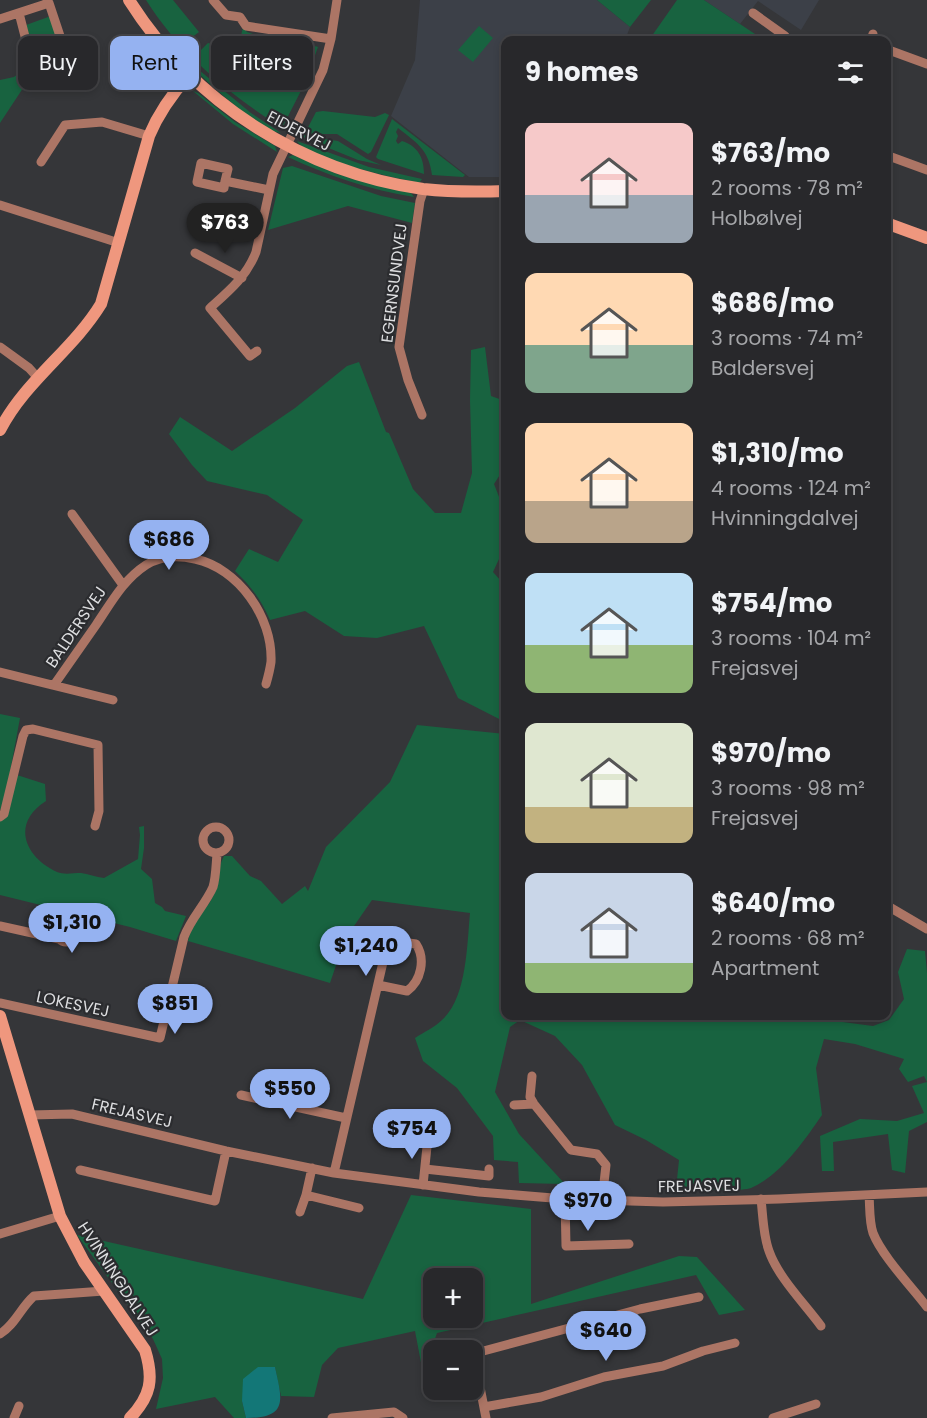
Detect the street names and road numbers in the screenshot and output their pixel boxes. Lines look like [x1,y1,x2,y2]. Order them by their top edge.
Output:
street label: EIDERVEJ [263,105,335,157]
street label: EGERNSUNDVEJ [375,222,413,344]
street label: BALDERSVEJ [40,582,112,672]
street label: LOKESVEJ [34,985,112,1023]
street label: FREJASVEJ [89,1093,175,1133]
street label: FREJASVEJ [658,1174,740,1198]
street label: HVINNINGDALVEJ [72,1217,164,1341]

